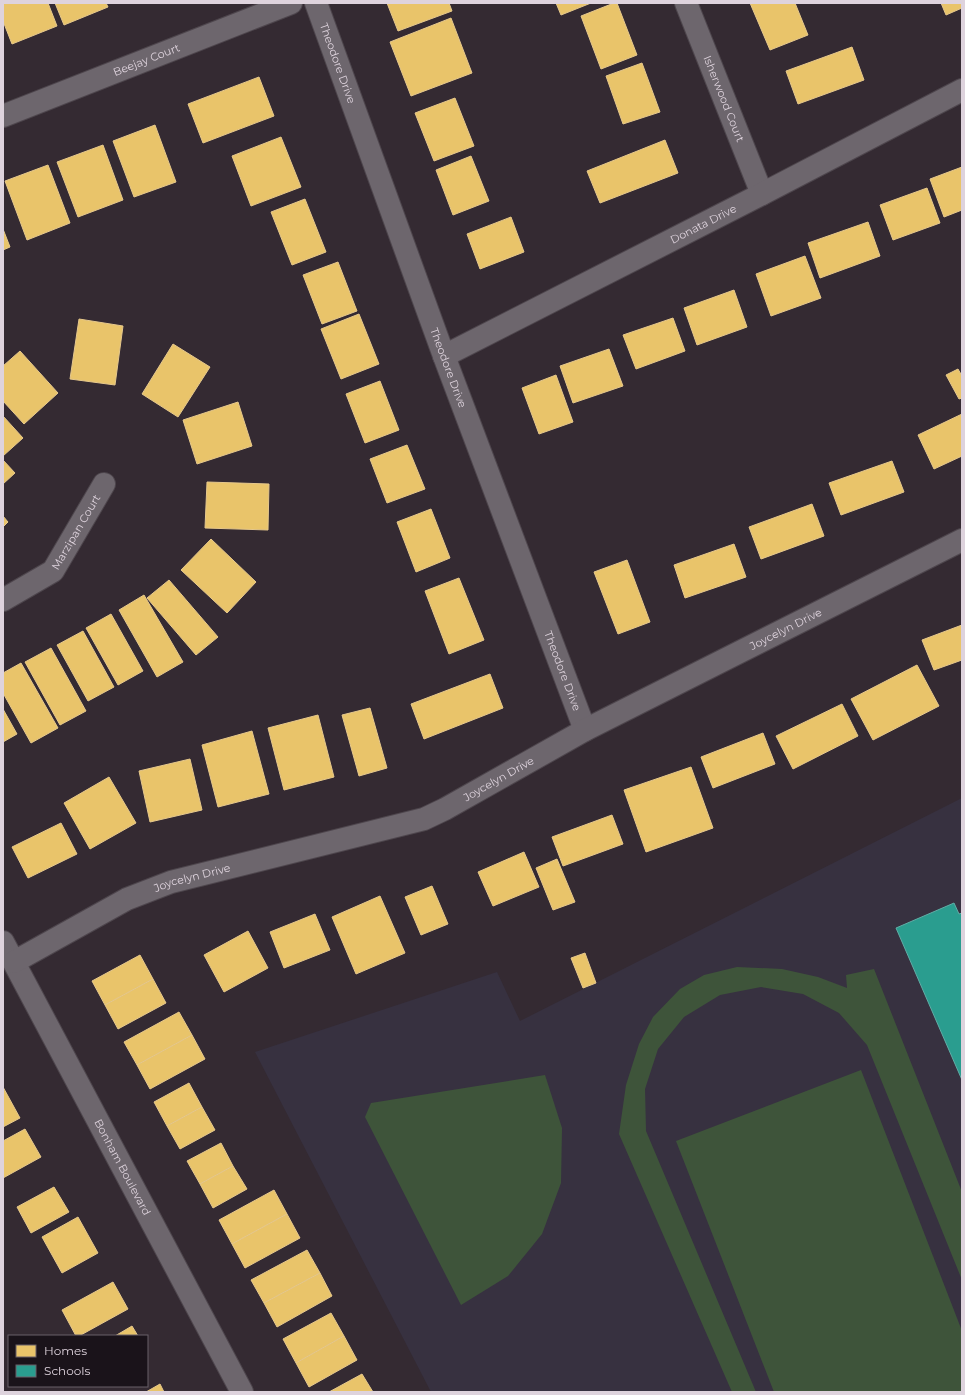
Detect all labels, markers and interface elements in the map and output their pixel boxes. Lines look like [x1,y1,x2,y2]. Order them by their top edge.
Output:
street label: Theodore Drive [317,21,359,106]
street label: Beejay Court [111,40,182,79]
street label: Isherwood Court [701,53,748,145]
street label: Donata Drive [668,201,739,247]
street label: Theodore Drive [427,326,470,410]
street label: Marzipan Court [48,491,104,572]
street label: Joycelyn Drive [746,605,824,653]
street label: Theodore Drive [541,629,584,713]
street label: Joycelyn Drive [460,753,537,805]
street label: Joycelyn Drive [151,860,232,895]
street label: Bonham Boulevard [91,1117,154,1218]
legend [8,1335,148,1387]
text: Homes [44,1343,87,1358]
text: Schools [44,1363,90,1378]

